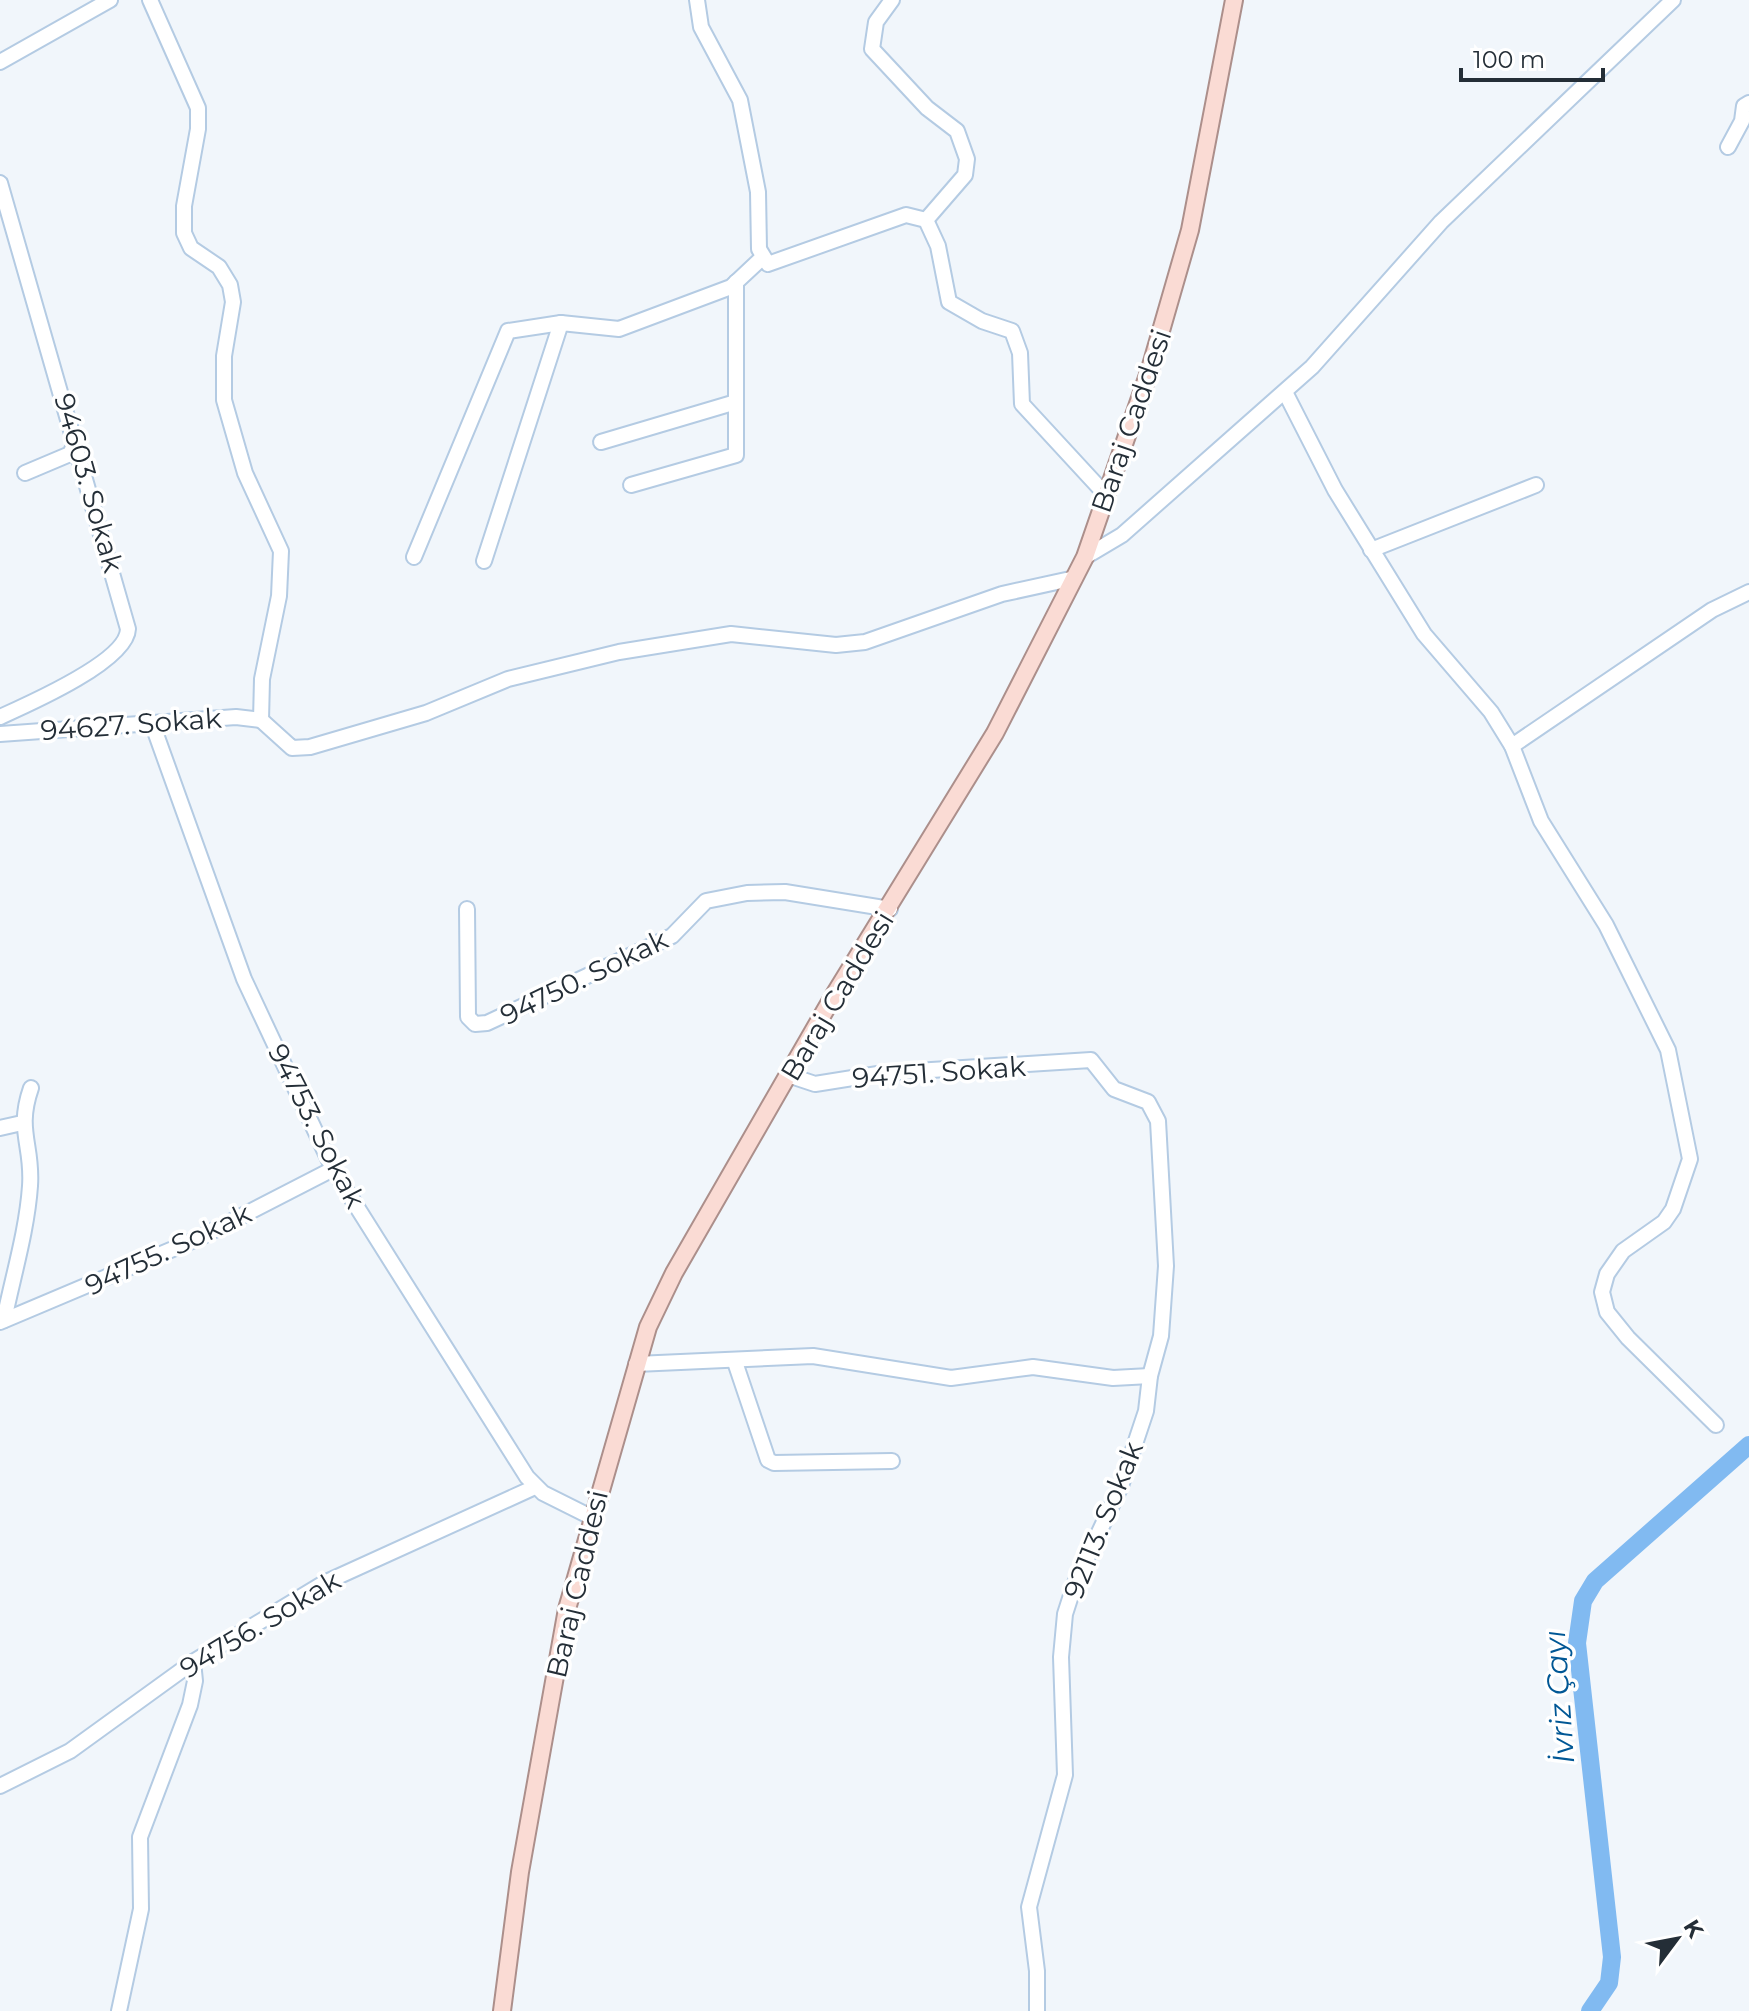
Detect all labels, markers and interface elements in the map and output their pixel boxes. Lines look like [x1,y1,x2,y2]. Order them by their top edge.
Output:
scale bar [1461,32,1603,82]
text: 100 m [1473,45,1545,74]
street label: Baraj Caddesi [1084,325,1178,517]
street label: 94603. Sokak [47,390,131,577]
street label: 94627. Sokak [39,701,223,747]
street label: Baraj Caddesi [773,905,901,1087]
street label: 94750. Sokak [495,922,673,1032]
street label: 94753. Sokak [261,1038,373,1214]
street label: 94751. Sokak [851,1049,1027,1095]
street label: 94755. Sokak [79,1196,257,1302]
street label: 92113. Sokak [1056,1436,1150,1604]
street label: Baraj Caddesi [539,1487,615,1681]
street label: 94756. Sokak [174,1563,347,1685]
water label: İvriz Çayı [1536,1629,1582,1765]
north arrow [1637,1899,1717,1979]
text: K [1678,1915,1710,1943]

